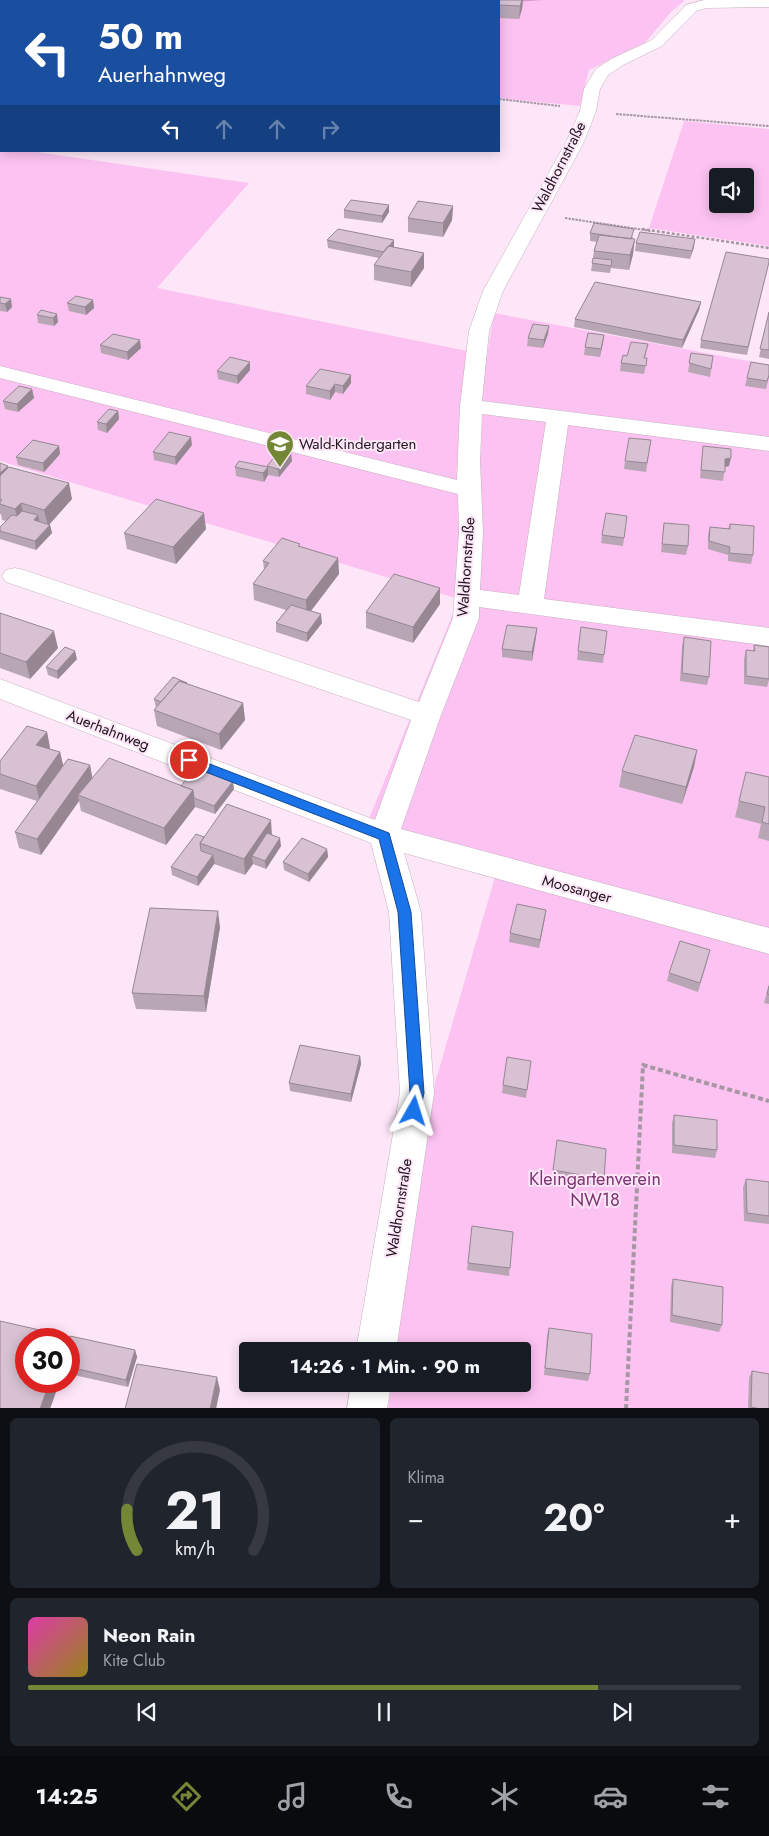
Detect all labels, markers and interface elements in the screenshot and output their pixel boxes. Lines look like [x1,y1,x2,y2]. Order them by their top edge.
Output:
text: 50 m [98,12,183,62]
icon: left [15,20,80,85]
text: Auerhahnweg [98,58,226,90]
icon: left [157,115,185,143]
icon: ahead [210,115,238,143]
icon: ahead [263,115,291,143]
icon: right [316,115,344,143]
street label: Waldhornstraße [527,117,592,216]
map controls [709,168,754,213]
button: sound [709,168,754,213]
school or university icon: Wald-Kindergarten [265,429,295,468]
place label: Wald-Kindergarten [299,433,416,455]
street label: Waldhornstraße [452,516,480,618]
street label: Auerhahnweg [63,704,153,756]
pin [168,739,210,781]
icon: arrive [175,746,203,774]
street label: Moosanger [540,869,615,909]
position arrow [387,1084,439,1136]
street label: Waldhornstraße [380,1157,418,1259]
park label: Kleingartenverein NW18 [529,1166,661,1213]
speed limit sign: 30 [15,1328,80,1393]
text: 14:26 · 1 Min. · 90 m [290,1353,480,1380]
text: Klima [408,1466,445,1489]
text: 21 [164,1473,225,1549]
text: 20° [543,1490,605,1545]
text: − [408,1498,424,1539]
text: + [724,1498,741,1539]
text: km/h [175,1536,215,1562]
text: Neon Rain [103,1622,196,1649]
text: Kite Club [103,1649,165,1672]
icon: previous [133,1698,161,1726]
icon: pause [370,1698,398,1726]
icon: next [608,1698,636,1726]
icon: directions [169,1779,204,1814]
icon: music [275,1779,310,1814]
icon: phone [381,1779,416,1814]
icon: climate [487,1779,522,1814]
icon: car [593,1779,628,1814]
icon: filters [698,1779,733,1814]
text: 14:25 [35,1780,98,1812]

